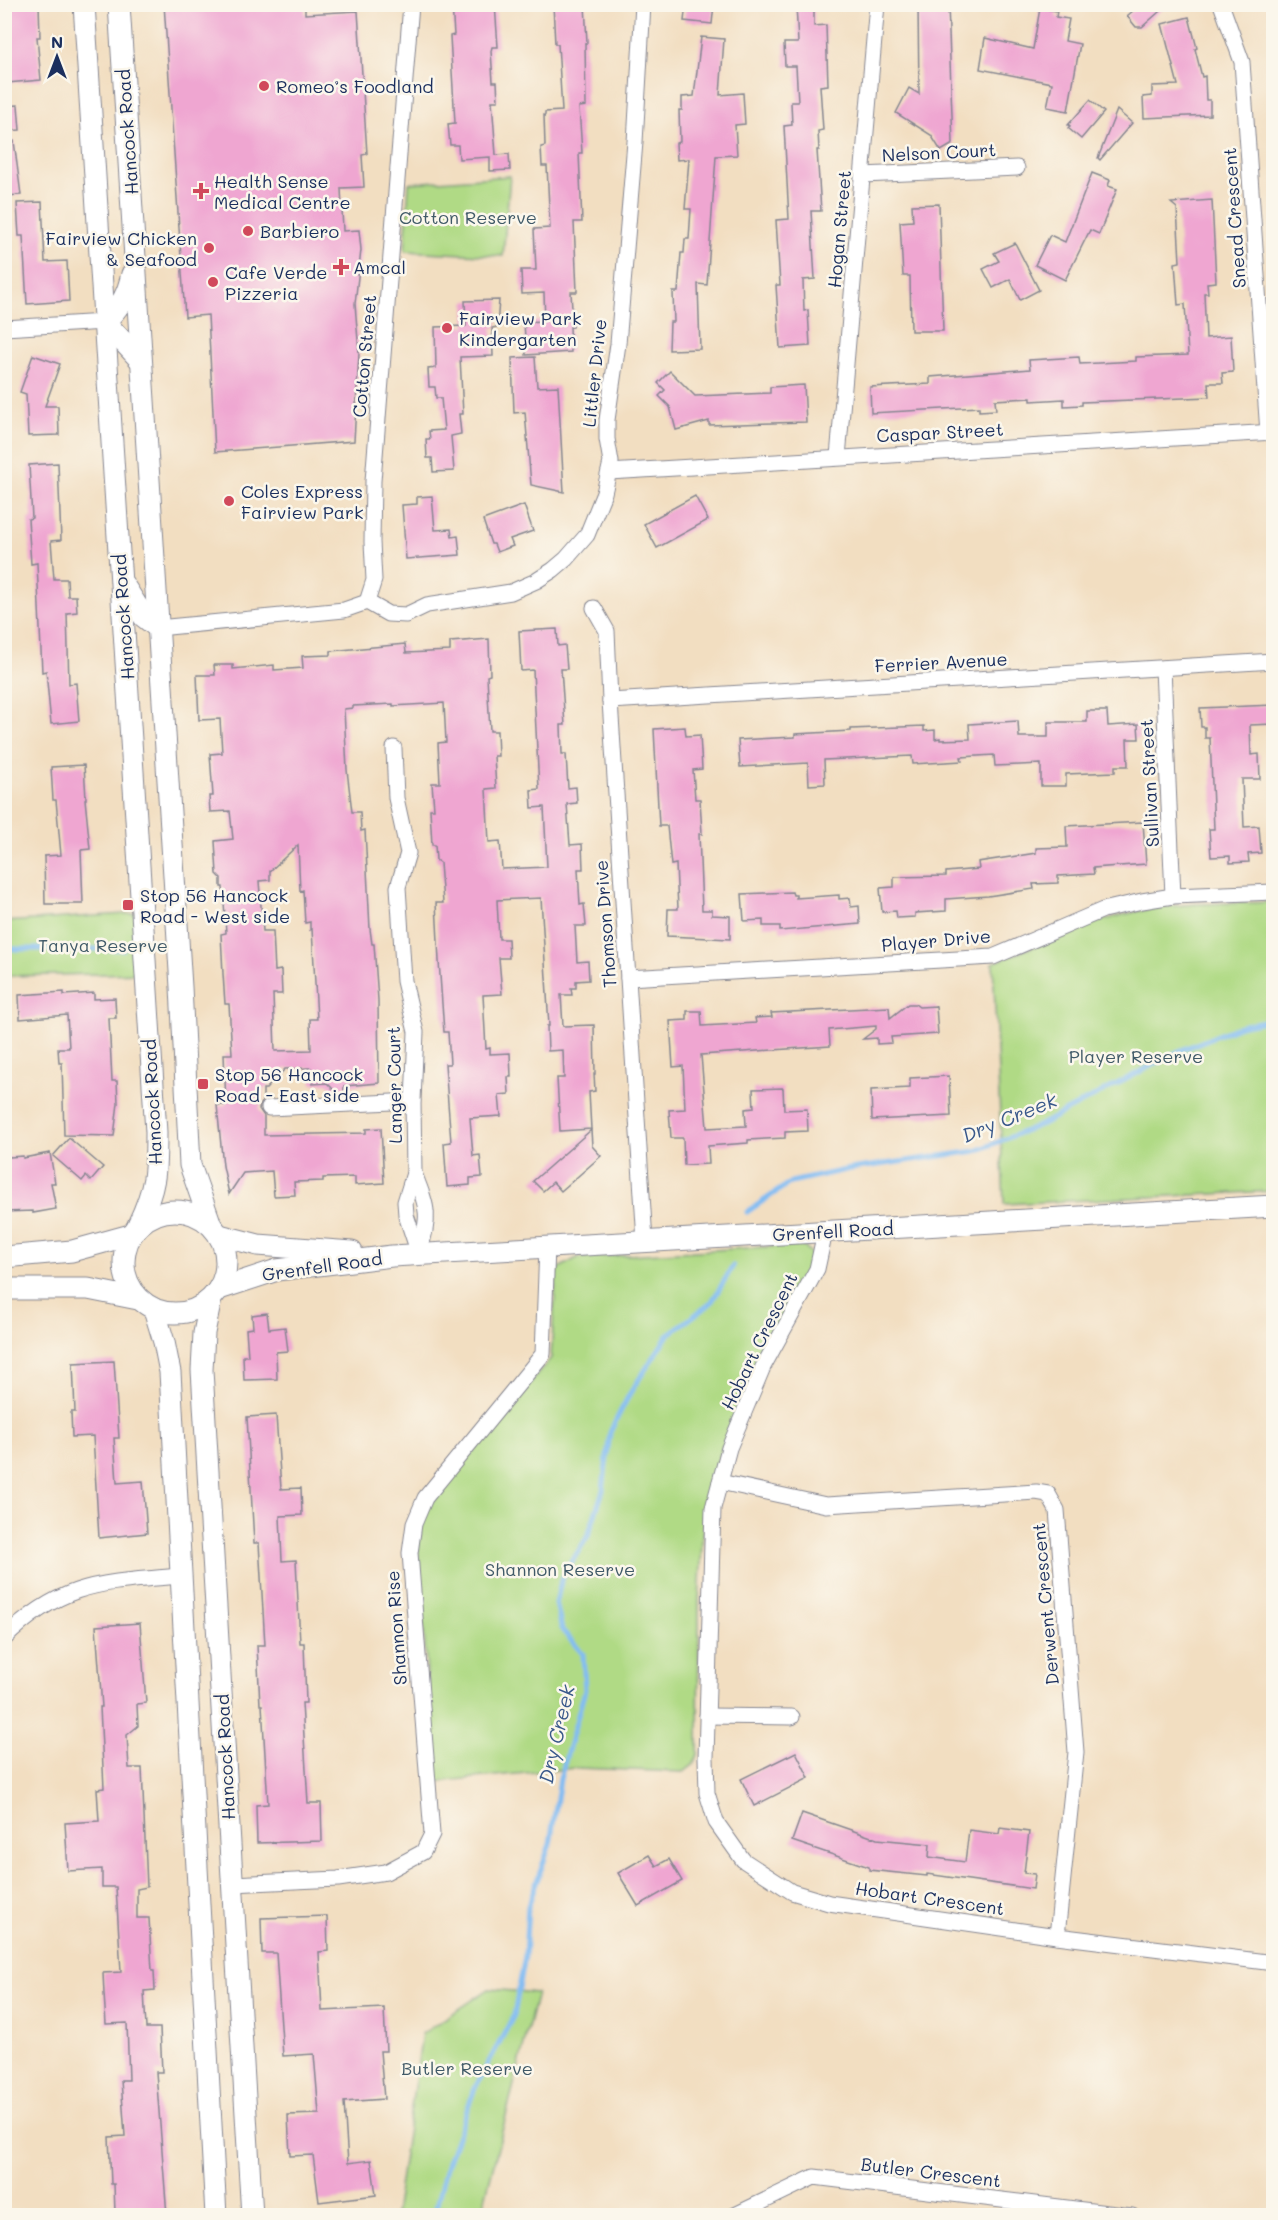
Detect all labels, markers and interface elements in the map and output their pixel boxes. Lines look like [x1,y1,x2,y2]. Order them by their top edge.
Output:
north arrow [27,27,87,87]
text: N [51,31,63,52]
street label: Hancock Road [111,68,143,196]
place label: Romeo’s Foodland [276,74,434,98]
marker: Romeo’s Foodland [257,79,271,93]
street label: Nelson Court [881,137,997,167]
street label: Snead Crescent [1217,147,1251,289]
place label: Health Sense Medical Centre [214,169,351,214]
street label: Hogan Street [822,169,856,289]
marker: Health Sense Medical Centre [192,182,210,200]
park label: Cotton Reserve [399,205,537,229]
place label: Barbiero [260,219,340,243]
marker: Barbiero [241,224,255,238]
place label: Fairview Chicken & Seafood [46,226,197,271]
marker: Fairview Chicken & Seafood [202,241,216,255]
place label: Amcal [353,255,406,279]
place label: Cafe Verde Pizzeria [225,260,327,305]
marker: Amcal [334,260,348,274]
marker: Cafe Verde Pizzeria [206,275,220,289]
street label: Cotton Street [347,294,381,418]
place label: Fairview Park Kindergarten [459,306,582,351]
street label: Littler Drive [576,318,612,428]
marker: Fairview Park Kindergarten [440,321,454,335]
street label: Caspar Street [876,417,1004,447]
place label: Coles Express Fairview Park [241,479,364,524]
marker: Coles Express Fairview Park [222,494,236,508]
street label: Hancock Road [107,553,139,681]
street label: Ferrier Avenue [874,647,1008,677]
street label: Sullivan Street [1134,718,1164,848]
street label: Thomson Drive [589,859,621,989]
place label: Stop 56 Hancock Road - West side [140,883,290,928]
marker: Stop 56 Hancock Road - West side [121,898,135,912]
street label: Player Drive [880,923,992,957]
park label: Tanya Reserve [38,933,168,957]
street label: Langer Court [381,1026,407,1144]
street label: Hancock Road [137,1038,167,1166]
park label: Player Reserve [1069,1044,1203,1068]
place label: Stop 56 Hancock Road - East side [215,1062,363,1107]
marker: Stop 56 Hancock Road - East side [196,1077,210,1091]
water label: Dry Creek [958,1086,1061,1148]
street label: Grenfell Road [772,1216,894,1246]
street label: Grenfell Road [260,1246,384,1286]
street label: Hobart Crescent [715,1268,803,1414]
street label: Derwent Crescent [1026,1522,1064,1686]
park label: Shannon Reserve [485,1557,635,1581]
street label: Shannon Rise [380,1570,412,1686]
water label: Dry Creek [532,1682,580,1786]
street label: Hancock Road [210,1693,240,1821]
street label: Hobart Crescent [854,1876,1006,1920]
park label: Butler Reserve [401,2056,533,2080]
street label: Butler Crescent [860,2152,1002,2192]

